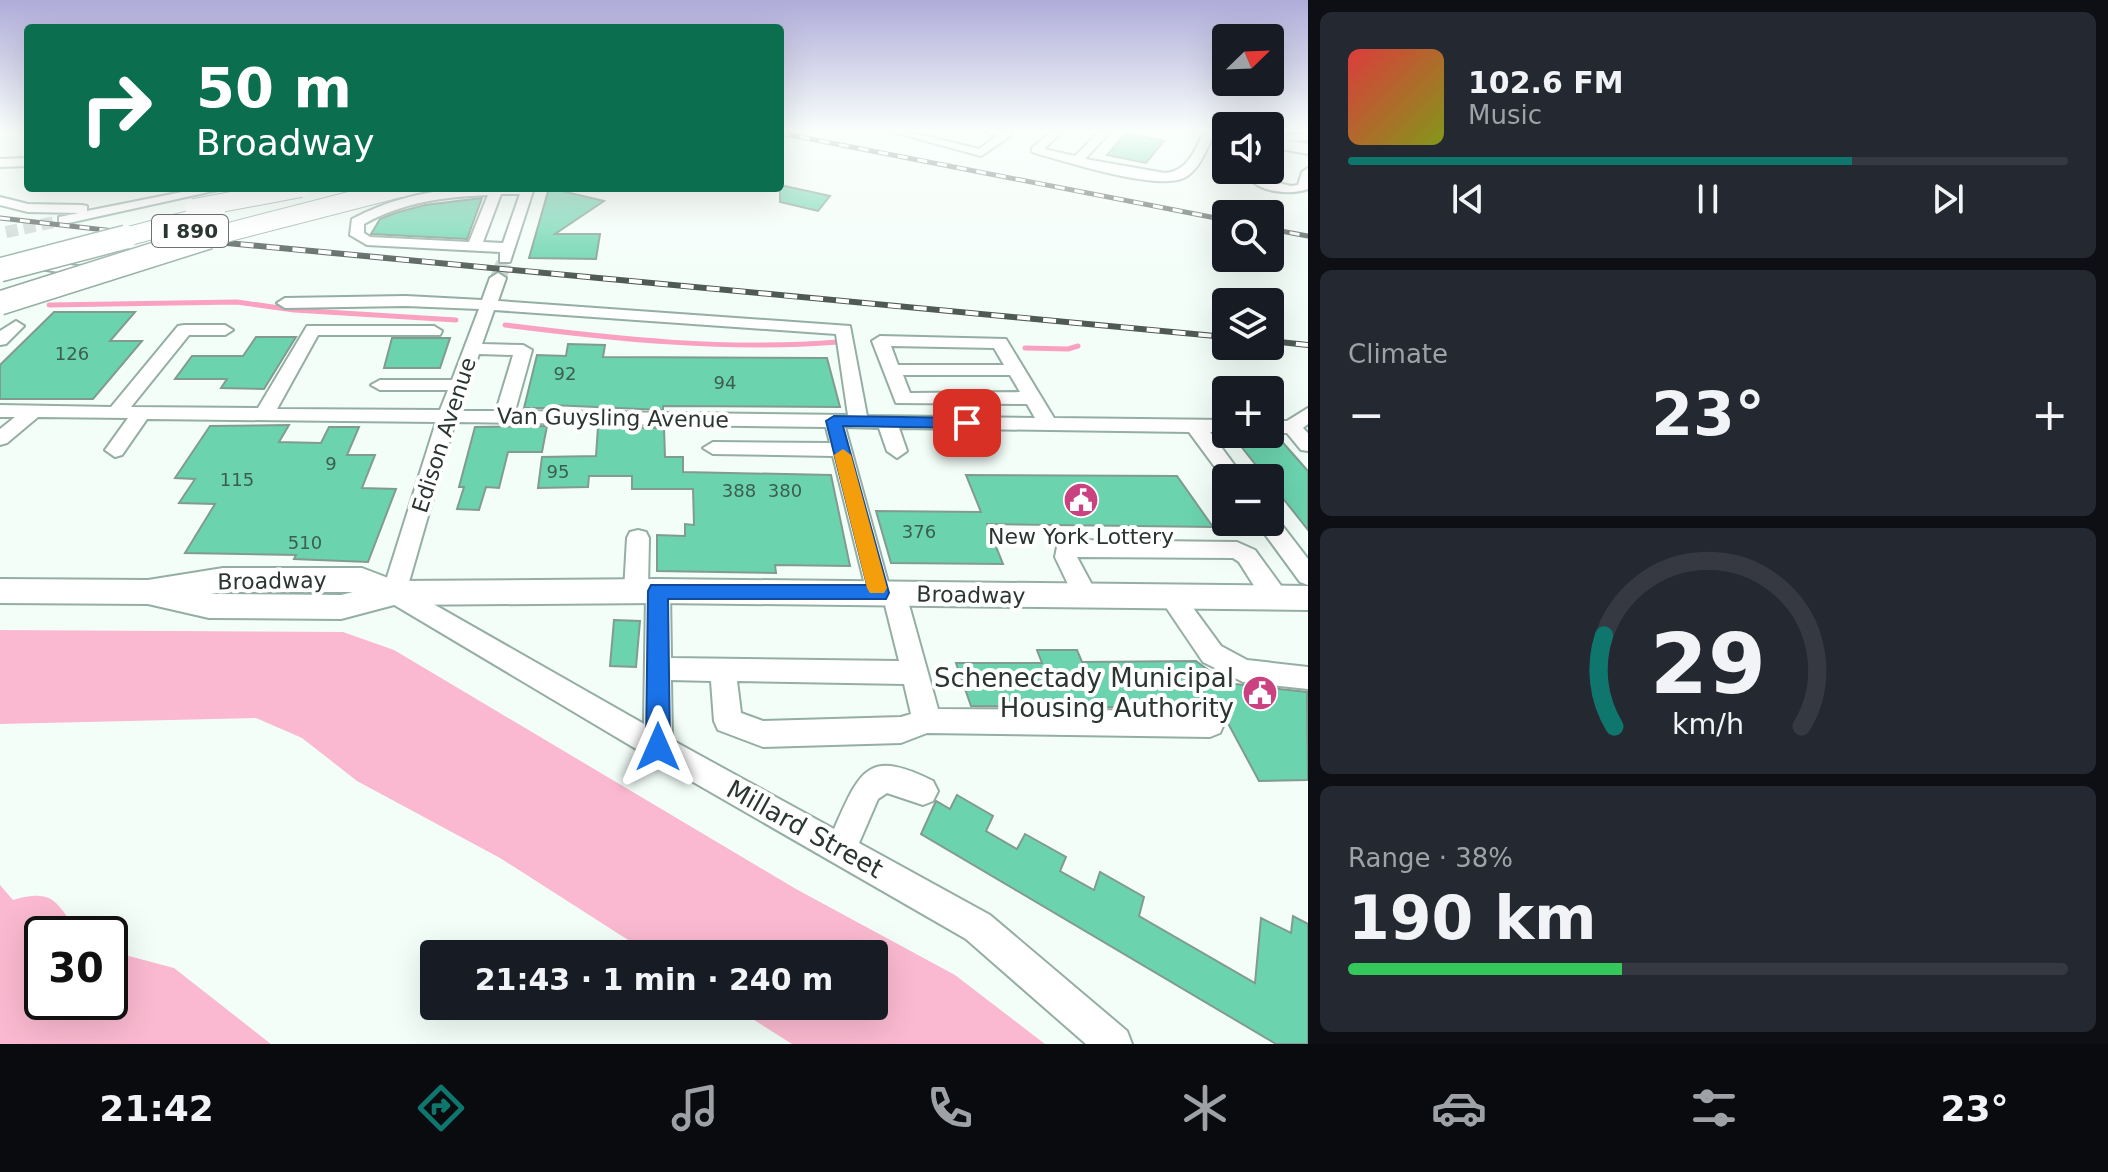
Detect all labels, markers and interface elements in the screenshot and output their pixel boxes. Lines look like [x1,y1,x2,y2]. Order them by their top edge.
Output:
north arrow [1212,24,1284,96]
map controls [1212,24,1284,536]
text: 50 m [196,55,352,120]
icon: right [64,56,168,160]
text: 102.6 FM [1468,65,1624,100]
text: Music [1468,100,1542,130]
button: sound [1212,112,1284,184]
text: Broadway [196,122,374,163]
icon: previous [1446,177,1490,221]
icon: pause [1686,177,1730,221]
icon: next [1926,177,1970,221]
button: search [1212,200,1284,272]
road number: I 890 [152,215,228,247]
button: layers [1212,288,1284,360]
text: Climate [1348,339,1448,369]
house number: 126 [55,343,89,364]
street label: Edison Avenue [407,354,481,516]
house number: 92 [554,363,576,384]
house number: 94 [714,372,736,393]
button: + [1212,376,1284,448]
text: 23° [1651,379,1765,449]
pin [933,389,1001,457]
text: − [1348,389,1385,440]
text: + [2031,389,2068,440]
icon: arrive [945,401,989,445]
street label: Van Guysling Avenue [497,403,729,433]
house number: 9 [325,453,337,474]
house number: 95 [547,461,569,482]
button: − [1212,464,1284,536]
house number: 115 [220,469,254,490]
house number: 388 [722,480,756,501]
house number: 380 [768,480,802,501]
public building icon: New York Lottery [1062,481,1100,519]
house number: 376 [902,521,936,542]
place label: New York Lottery [988,524,1174,549]
house number: 510 [288,532,322,553]
street label: Broadway [217,568,327,594]
street label: Broadway [916,582,1026,608]
text: 29 [1650,616,1766,713]
place label: Schenectady Municipal Housing Authority [934,663,1234,723]
public building icon: Schenectady Municipal Housing Authority [1241,674,1279,712]
position arrow [616,705,700,789]
text: km/h [1672,707,1744,741]
street label: Millard Street [722,774,888,884]
text: Range · 38% [1348,843,1513,873]
text: 190 km [1348,883,1597,953]
speed limit sign: 30 [24,916,128,1020]
text: 21:43 · 1 min · 240 m [475,962,833,997]
icon: directions [413,1080,469,1136]
icon: music [667,1080,723,1136]
icon: phone [922,1080,978,1136]
icon: climate [1177,1080,1233,1136]
icon: car [1431,1080,1487,1136]
icon: filters [1686,1080,1742,1136]
text: 21:42 [99,1088,214,1129]
text: 23° [1941,1088,2009,1129]

